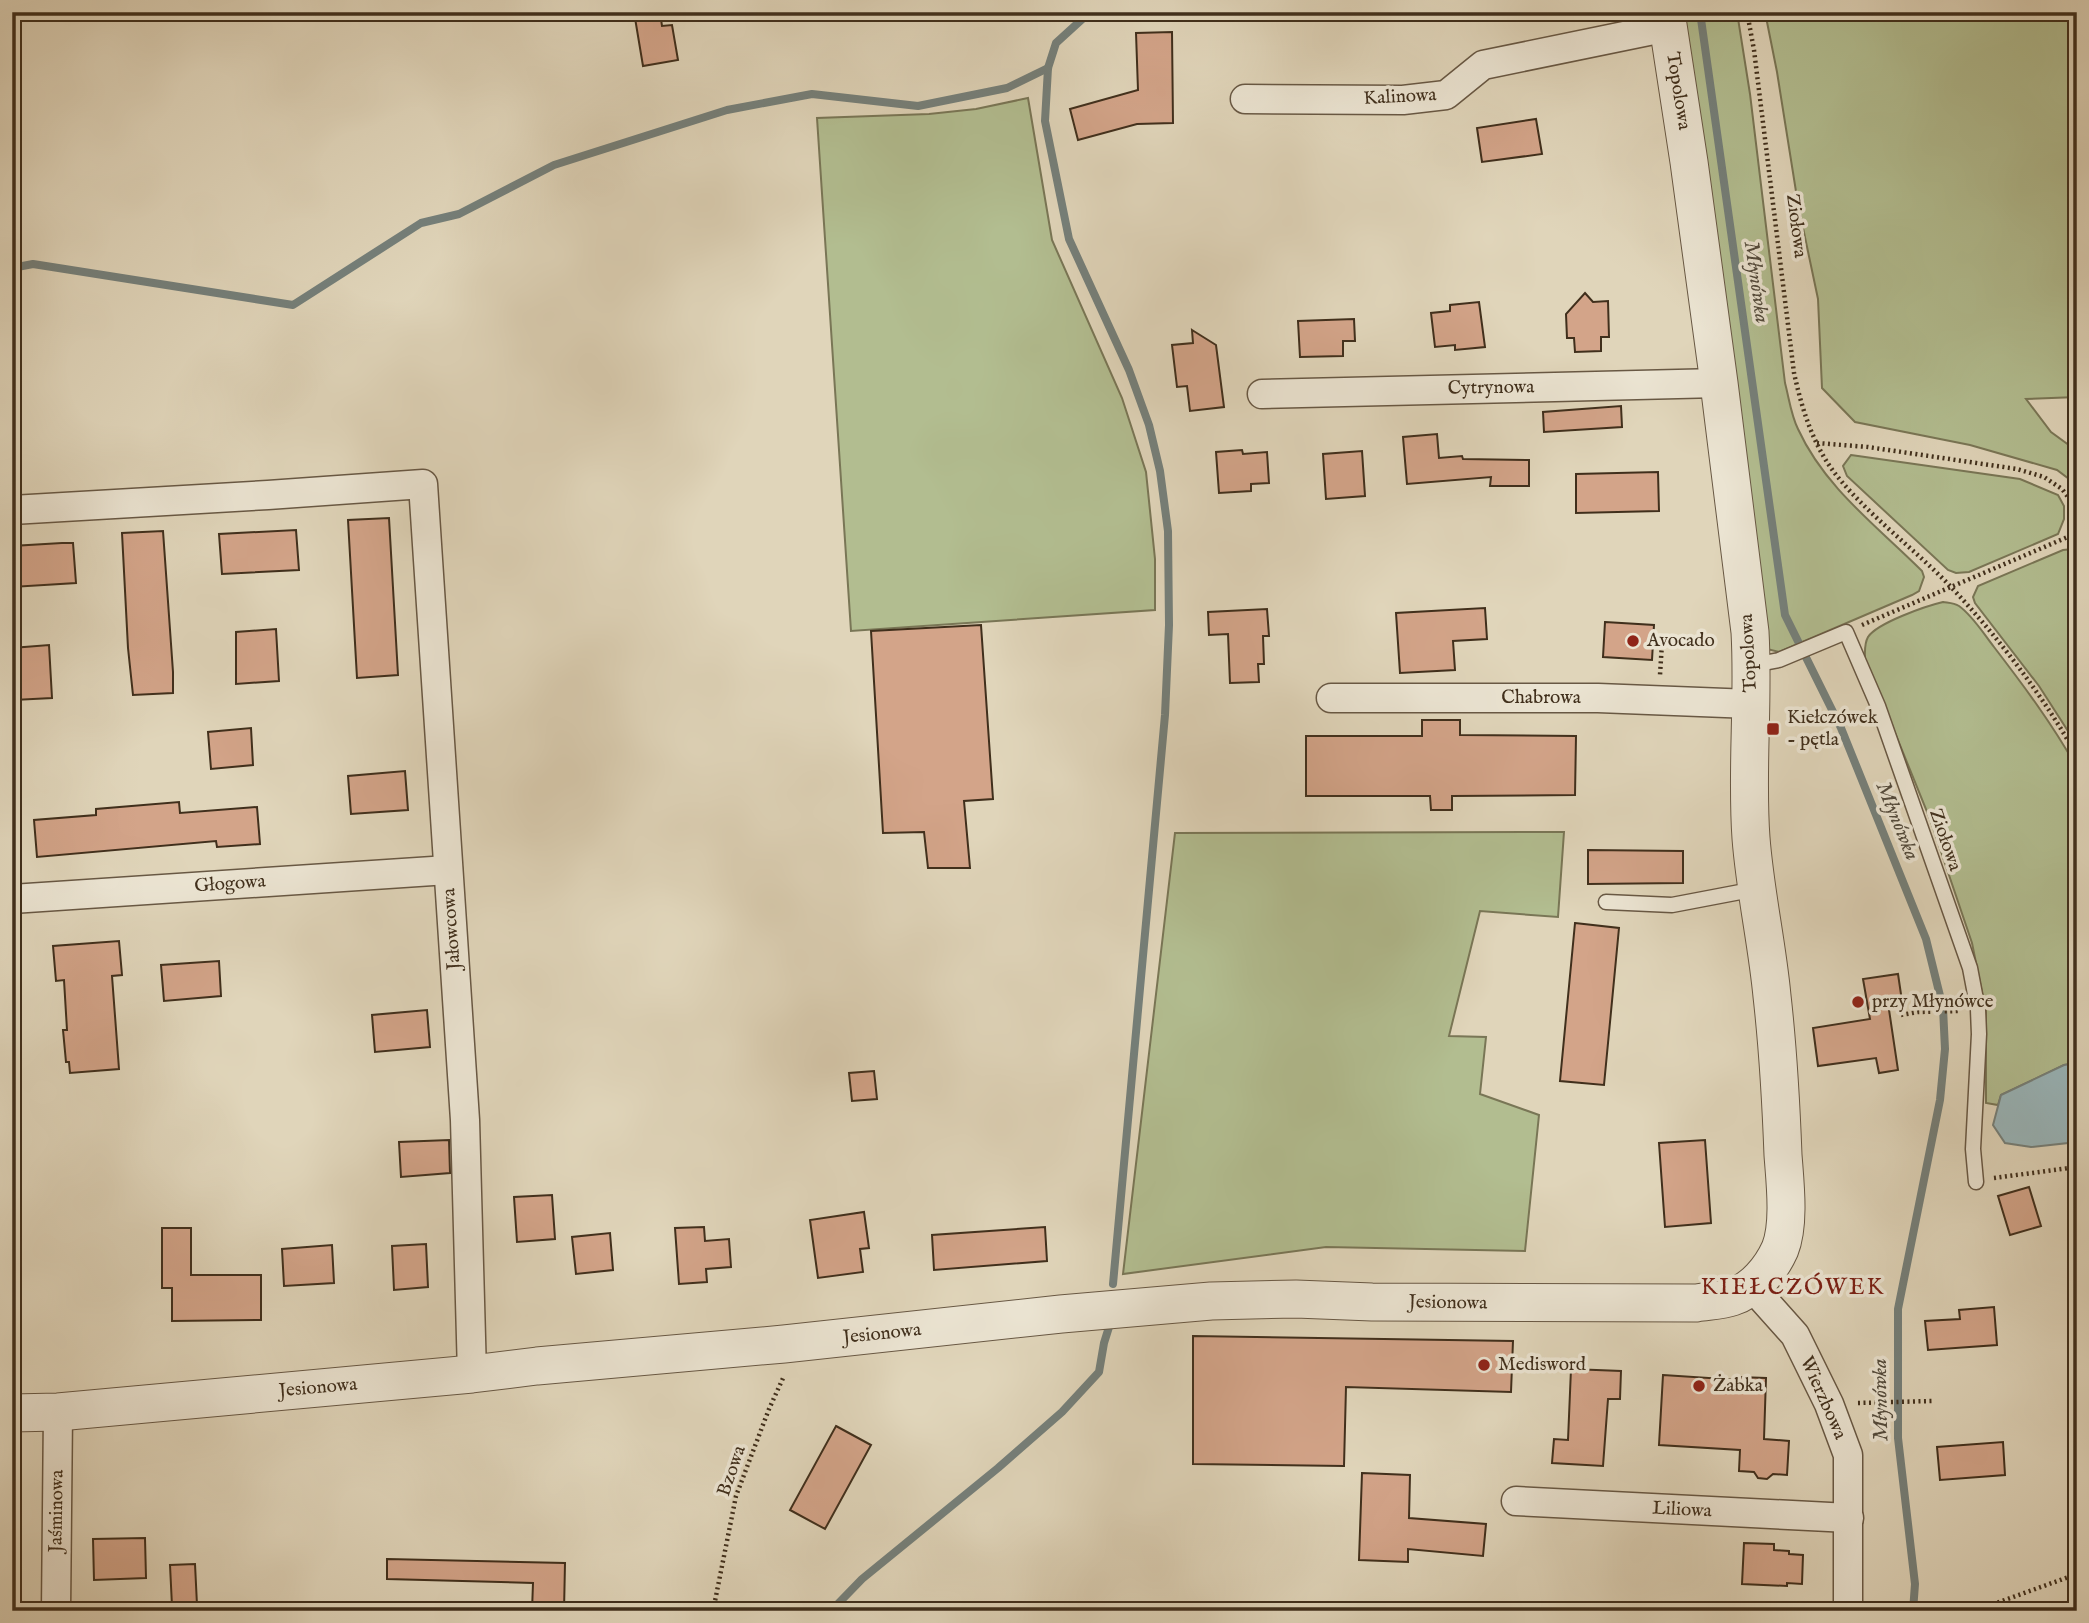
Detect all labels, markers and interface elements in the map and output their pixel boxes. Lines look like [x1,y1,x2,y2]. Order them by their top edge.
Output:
street label: Topolowa [1660,50,1696,132]
street label: Kalinowa [1363,83,1438,111]
street label: Ziołowa [1780,193,1812,260]
water label: Młynówka [1737,239,1775,325]
street label: Cytrynowa [1447,375,1535,401]
street label: Topolowa [1735,612,1763,693]
place label: Avocado [1646,629,1715,653]
marker: Avocado [1625,633,1641,649]
street label: Chabrowa [1501,686,1582,710]
place label: Kiełczówek - pętla [1787,706,1879,752]
marker: Kiełczówek - pętla [1765,721,1781,737]
water label: Młynówka [1869,778,1925,864]
street label: Ziołowa [1923,806,1967,875]
street label: Głogowa [194,869,267,898]
street label: Jałowcowa [437,887,467,973]
place label: przy Młynówce [1872,990,1994,1014]
marker: przy Młynówce [1850,994,1866,1010]
district label: KIEŁCZÓWEK [1701,1272,1885,1302]
street label: Jesionowa [1406,1290,1488,1316]
street label: Jesionowa [840,1318,923,1350]
place label: Medisword [1498,1353,1587,1377]
street label: Wierzbowa [1794,1353,1852,1444]
marker: Medisword [1476,1357,1492,1373]
water label: Młynówka [1867,1358,1895,1442]
street label: Jesionowa [276,1373,359,1404]
place label: Żabka [1713,1374,1764,1398]
marker: Żabka [1691,1378,1707,1394]
street label: Bzowa [712,1442,752,1500]
street label: Jaśminowa [44,1469,70,1555]
street label: Liliowa [1652,1496,1713,1524]

